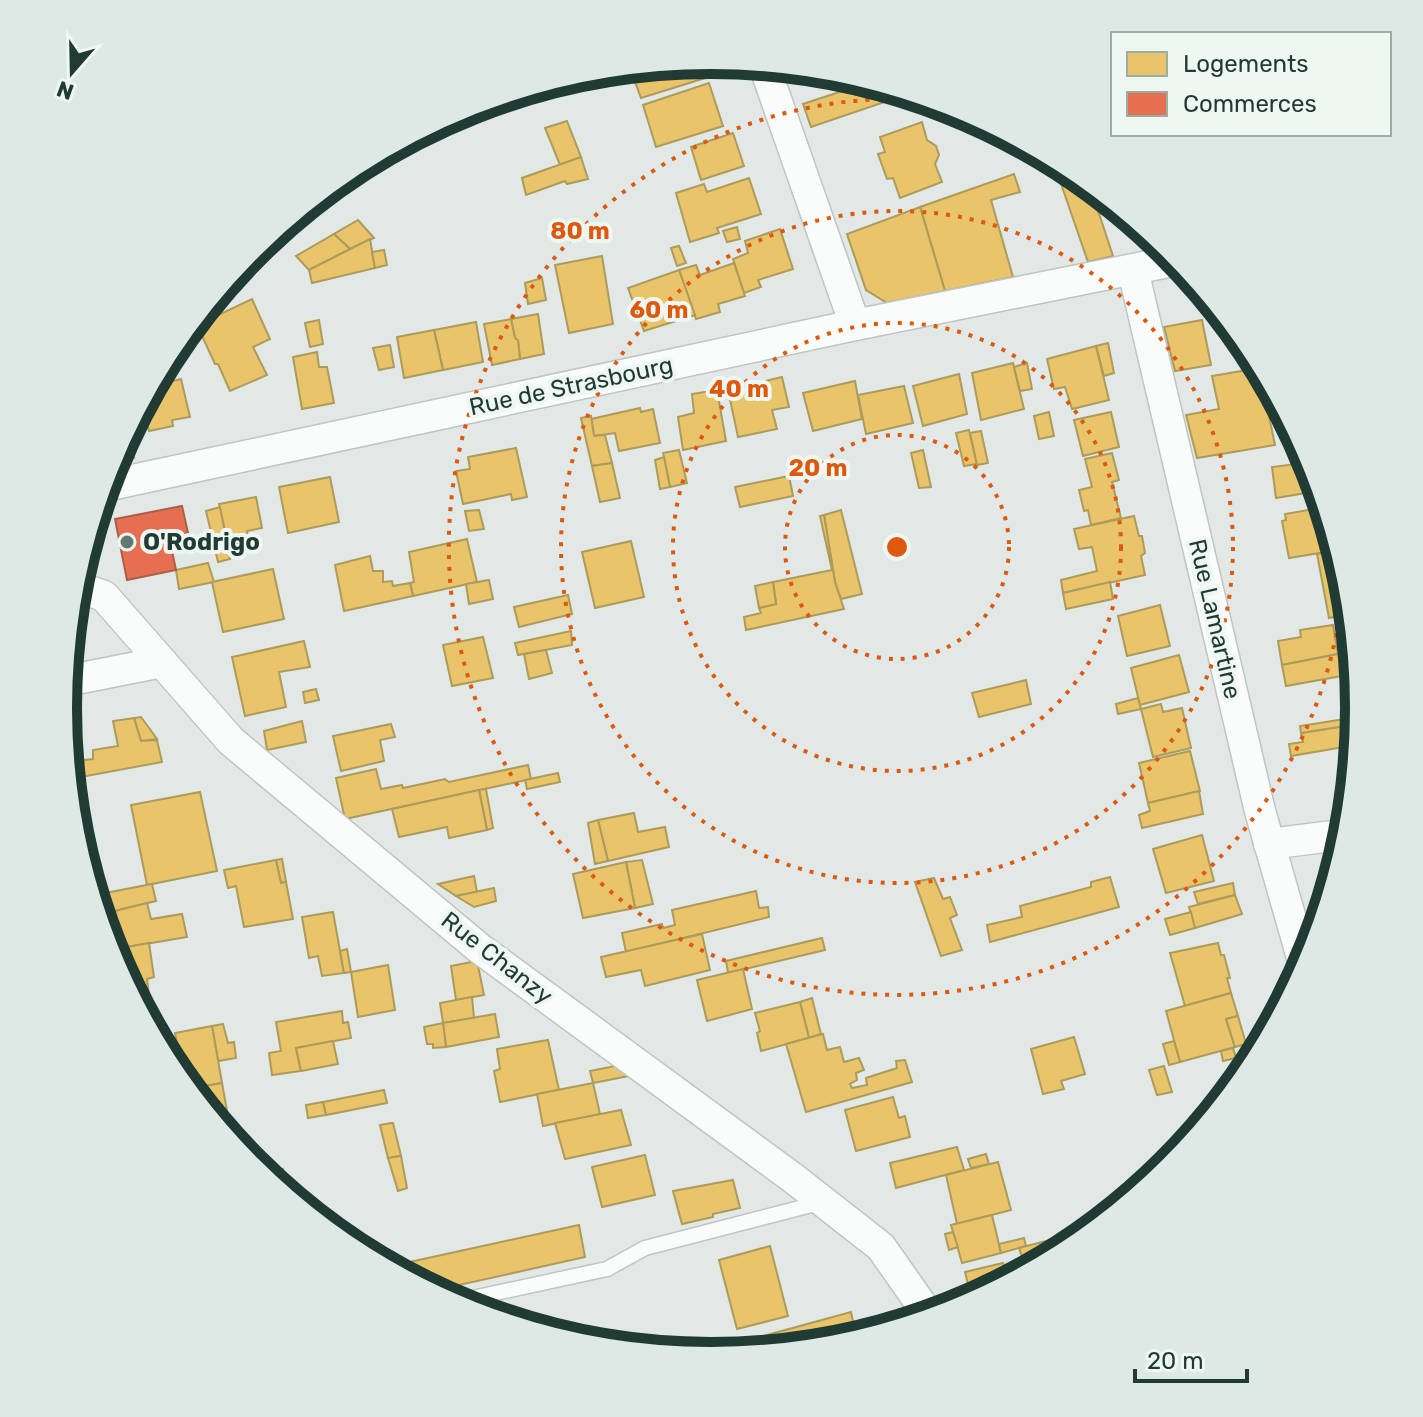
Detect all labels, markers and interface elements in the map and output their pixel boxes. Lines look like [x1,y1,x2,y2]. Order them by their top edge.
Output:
north arrow [32,32,112,112]
legend [1111,32,1391,136]
text: Logements [1183,50,1309,78]
text: N [53,75,77,106]
text: Commerces [1183,90,1317,118]
text: 80 m [550,217,610,245]
text: 60 m [629,296,689,324]
street label: Rue de Strasbourg [467,351,675,421]
text: 40 m [709,375,769,403]
text: 20 m [788,454,848,482]
place label: O'Rodrigo [143,528,260,556]
marker: O'Rodrigo [118,533,136,551]
centre of rings [883,533,911,561]
street label: Rue Lamartine [1183,536,1247,702]
street label: Rue Chanzy [436,906,558,1010]
scale bar [1135,1333,1247,1383]
text: 20 m [1147,1347,1204,1375]

